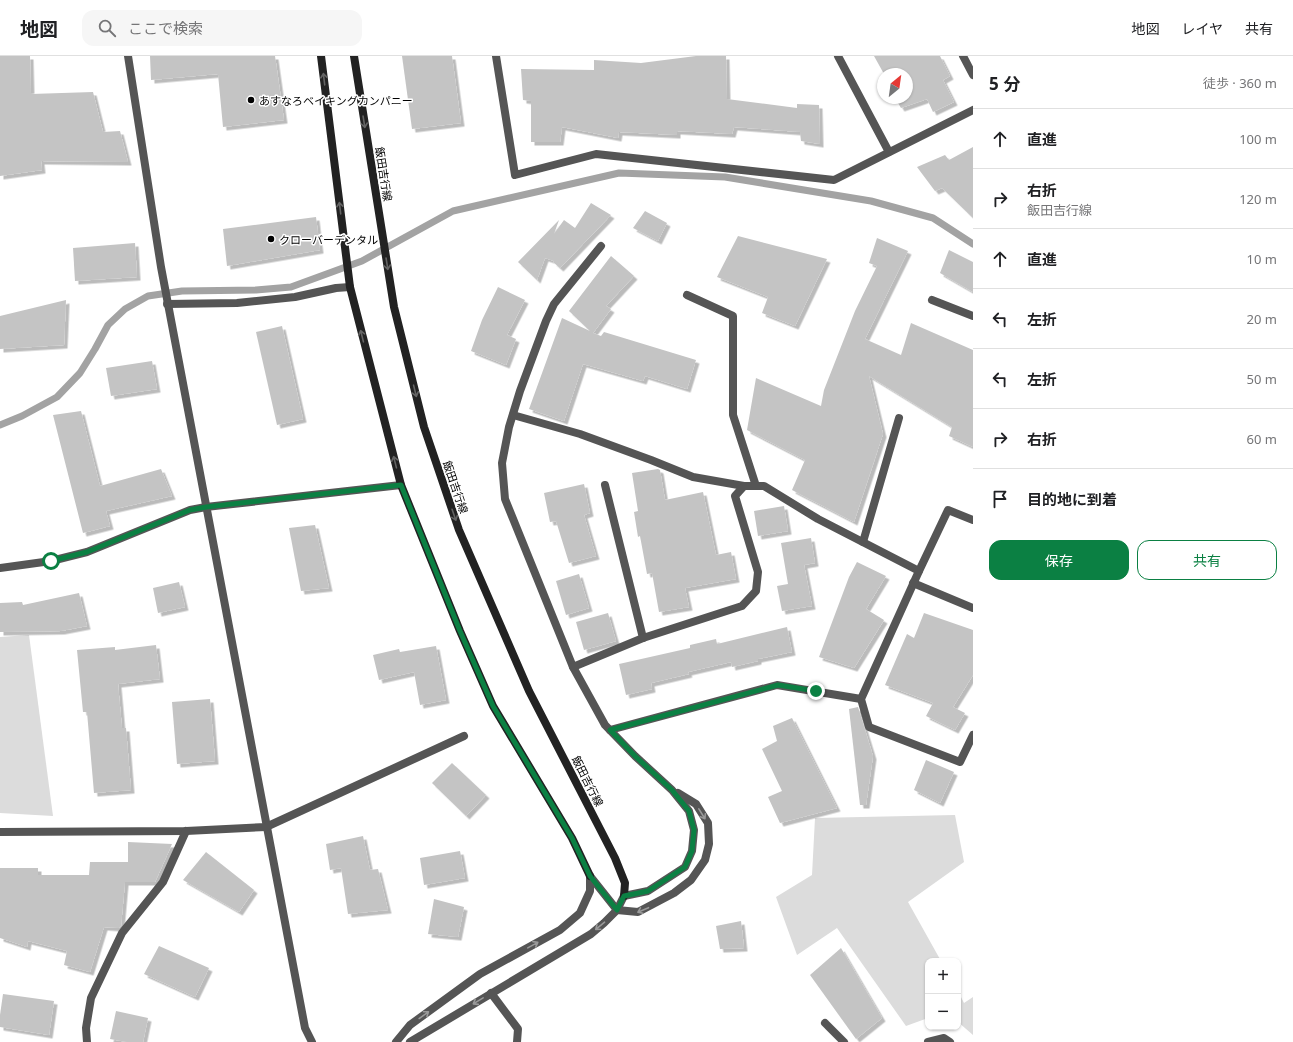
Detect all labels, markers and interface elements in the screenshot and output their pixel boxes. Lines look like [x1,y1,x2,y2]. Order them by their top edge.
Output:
search box [82,10,362,46]
text: 地図 [20,16,58,42]
icon: search [96,17,118,39]
text: ここで検索 [128,18,203,38]
text: 地図 [1131,19,1159,38]
text: レイヤ [1181,19,1223,38]
text: 共有 [1245,19,1273,38]
north arrow [877,68,913,104]
text: 5 分 [989,72,1020,95]
one-way arrow [320,73,328,86]
text: 徒歩 · 360 m [1203,74,1277,92]
place label: あすなろベイキングカンパニー [259,93,413,108]
marker: あすなろベイキングカンパニー [246,95,256,105]
one-way arrow [360,115,368,128]
icon: ahead [989,128,1011,150]
text: 直進 [1027,129,1057,149]
text: 100 m [1239,130,1277,148]
street label: 飯田吉行線 [372,146,396,202]
text: 右折 [1027,180,1057,200]
icon: right [989,188,1011,210]
text: 120 m [1239,190,1277,208]
text: 飯田吉行線 [1027,201,1092,219]
one-way arrow [336,202,344,215]
place label: クローバーデンタル [279,232,378,247]
marker: クローバーデンタル [266,234,276,244]
icon: ahead [989,248,1011,270]
text: 直進 [1027,249,1057,269]
text: 10 m [1247,250,1277,268]
one-way arrow [383,257,391,270]
icon: left [989,308,1011,330]
text: 左折 [1027,309,1057,329]
text: 20 m [1247,310,1277,328]
one-way arrow [358,330,366,343]
icon: left [989,368,1011,390]
text: 左折 [1027,369,1057,389]
text: 50 m [1247,370,1277,388]
one-way arrow [412,384,419,397]
icon: right [989,428,1011,450]
text: 右折 [1027,429,1057,449]
text: 60 m [1247,430,1277,448]
one-way arrow [390,456,398,469]
street label: 飯田吉行線 [440,459,472,515]
icon: arrive [989,488,1011,510]
text: 目的地に到着 [1027,489,1117,509]
one-way arrow [451,508,458,521]
button: 保存 [989,540,1129,580]
button: 共有 [1137,540,1277,580]
route start [42,552,60,570]
route end [807,682,825,700]
street label: 飯田吉行線 [569,753,607,809]
one-way arrow [698,808,706,819]
one-way arrow [637,906,649,914]
one-way arrow [595,922,606,931]
one-way arrow [527,940,539,948]
map controls [925,958,961,1030]
button: + [925,958,961,994]
button: − [925,994,961,1030]
one-way arrow [472,998,484,1006]
one-way arrow [418,1011,429,1019]

